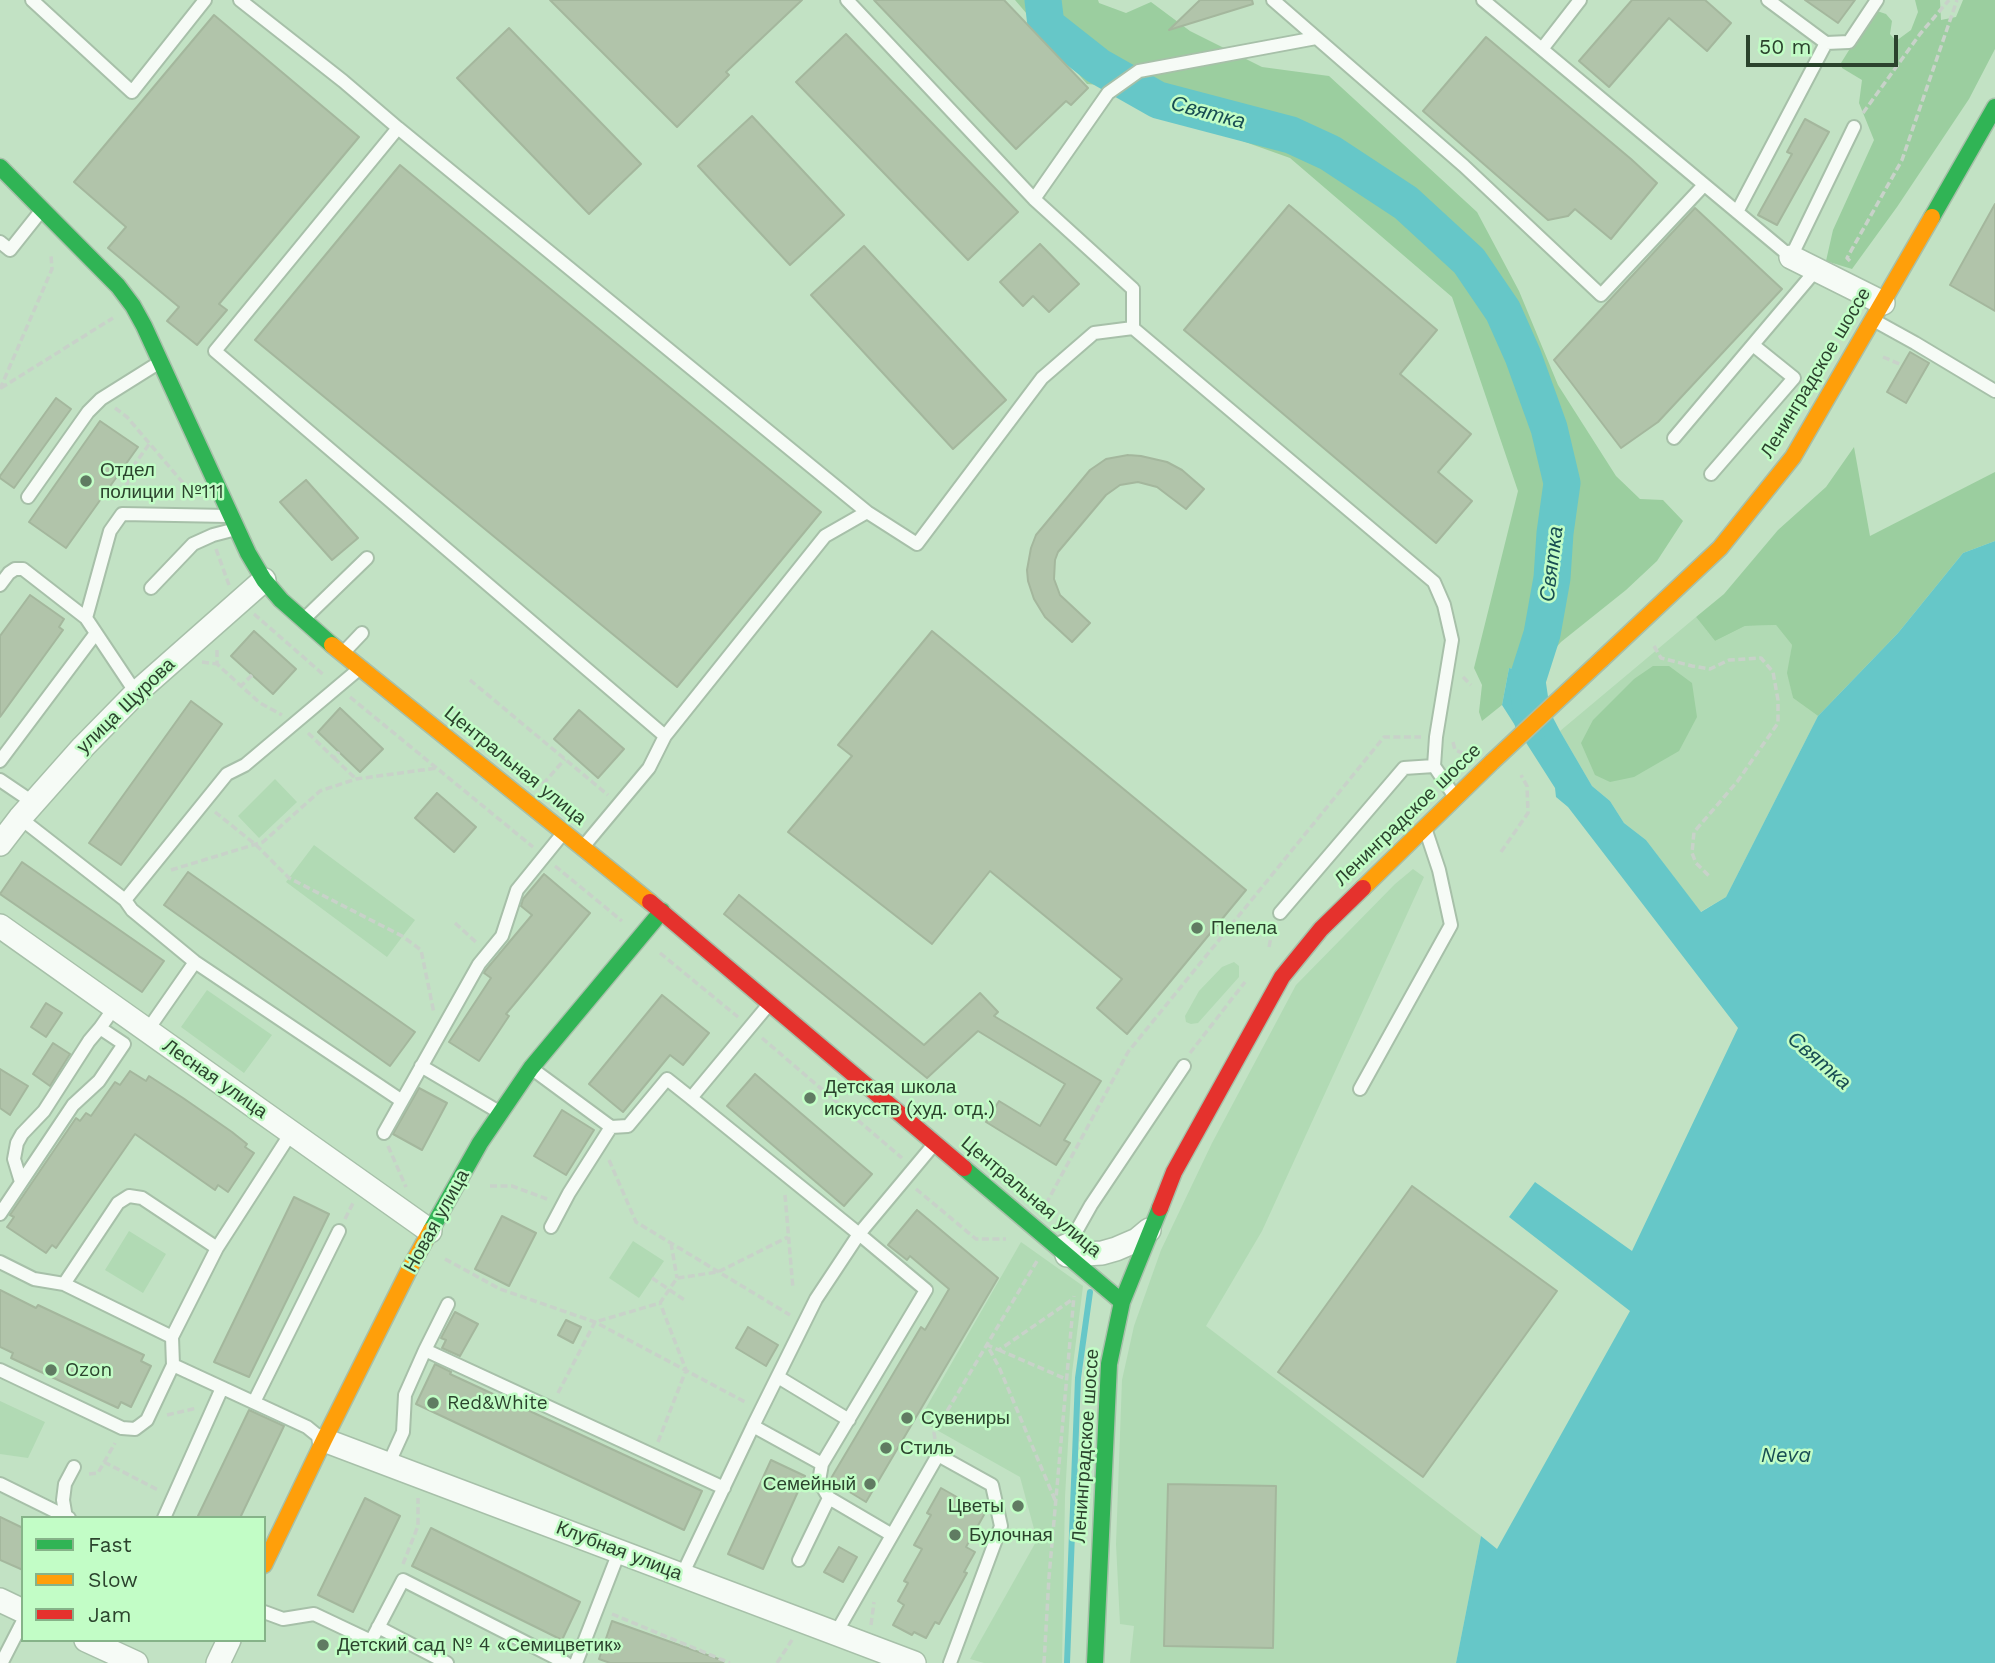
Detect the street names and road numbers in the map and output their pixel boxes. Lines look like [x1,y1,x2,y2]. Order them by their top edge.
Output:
street label: Ленинградское шоссе [1756,284,1876,462]
street label: улица Щурова [72,653,180,759]
street label: Центральная улица [439,702,591,830]
street label: Ленинградское шоссе [1330,739,1486,891]
street label: Лесная улица [158,1035,272,1123]
street label: Центральная улица [956,1132,1106,1262]
street label: Новая улица [399,1166,475,1276]
street label: Ленинградское шоссе [1068,1348,1104,1544]
street label: Клубная улица [553,1517,685,1585]

